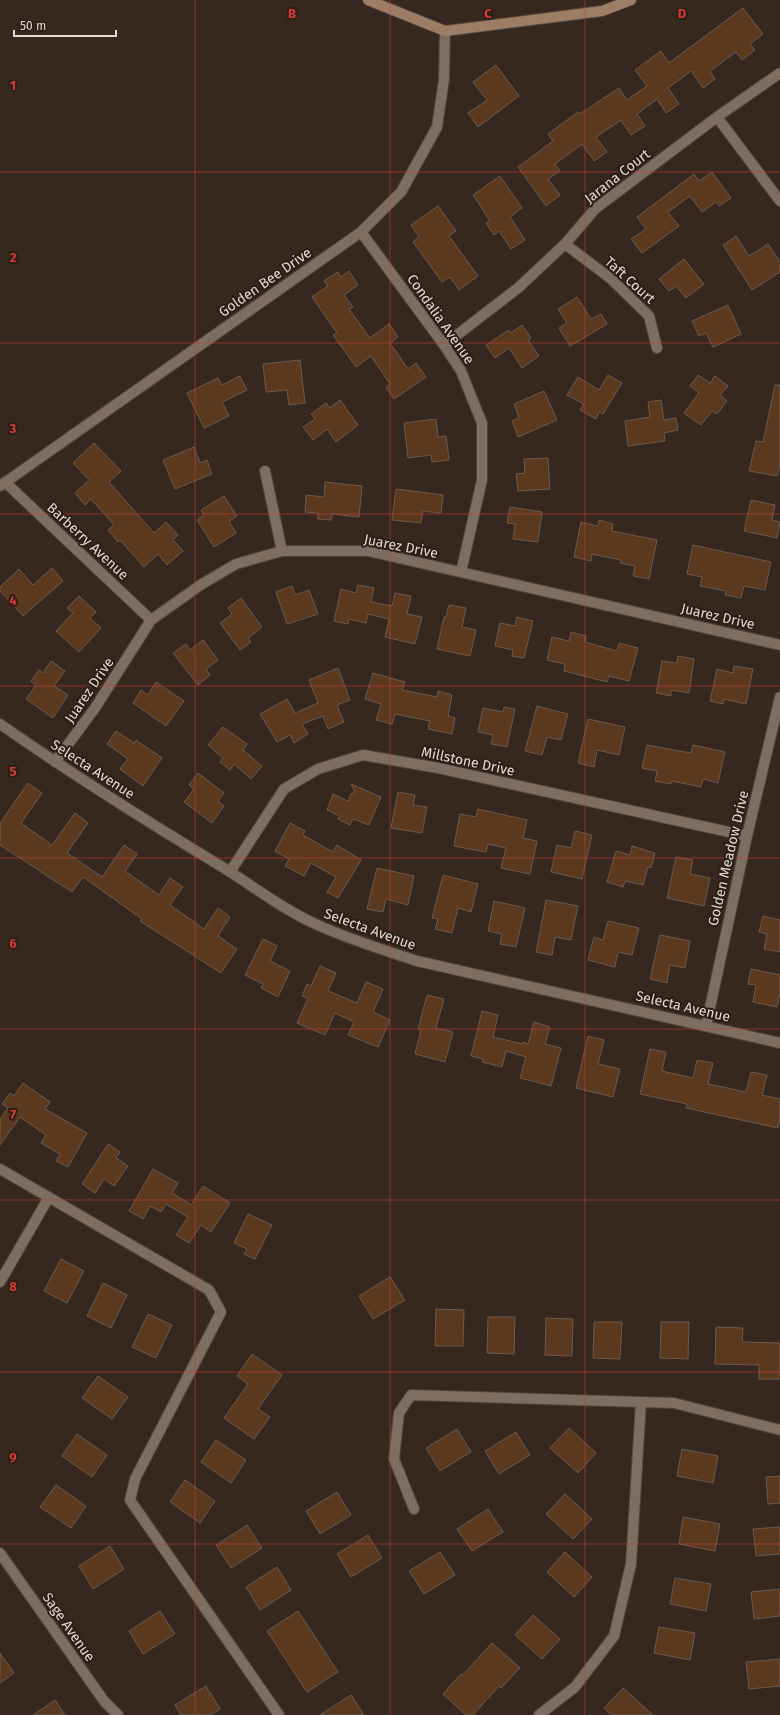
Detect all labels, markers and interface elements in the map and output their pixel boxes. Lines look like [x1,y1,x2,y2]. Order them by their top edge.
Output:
text: B [288,6,296,21]
text: C [484,6,492,21]
text: D [678,6,687,21]
scale bar [14,12,116,38]
text: 50 m [20,19,46,33]
text: 1 [10,78,16,93]
street label: Jarana Court [581,145,654,207]
street label: Golden Bee Drive [216,244,315,321]
text: 2 [10,250,17,265]
street label: Taft Court [601,253,659,308]
street label: Condalia Avenue [403,271,478,367]
text: 3 [9,421,17,436]
street label: Barberry Avenue [43,499,132,584]
street label: Juarez Drive [362,531,439,562]
text: 4 [9,593,17,608]
street label: Juarez Drive [679,600,756,633]
street label: Juarez Drive [61,654,117,726]
street label: Selecta Avenue [48,736,138,803]
street label: Millstone Drive [420,743,516,780]
text: 5 [10,764,17,779]
street label: Golden Meadow Drive [705,789,752,927]
street label: Selecta Avenue [322,905,418,954]
text: 6 [9,936,17,951]
street label: Selecta Avenue [634,987,732,1026]
text: 7 [10,1107,16,1122]
text: 8 [9,1279,17,1294]
text: 9 [9,1450,17,1465]
street label: Sage Avenue [39,1590,98,1665]

